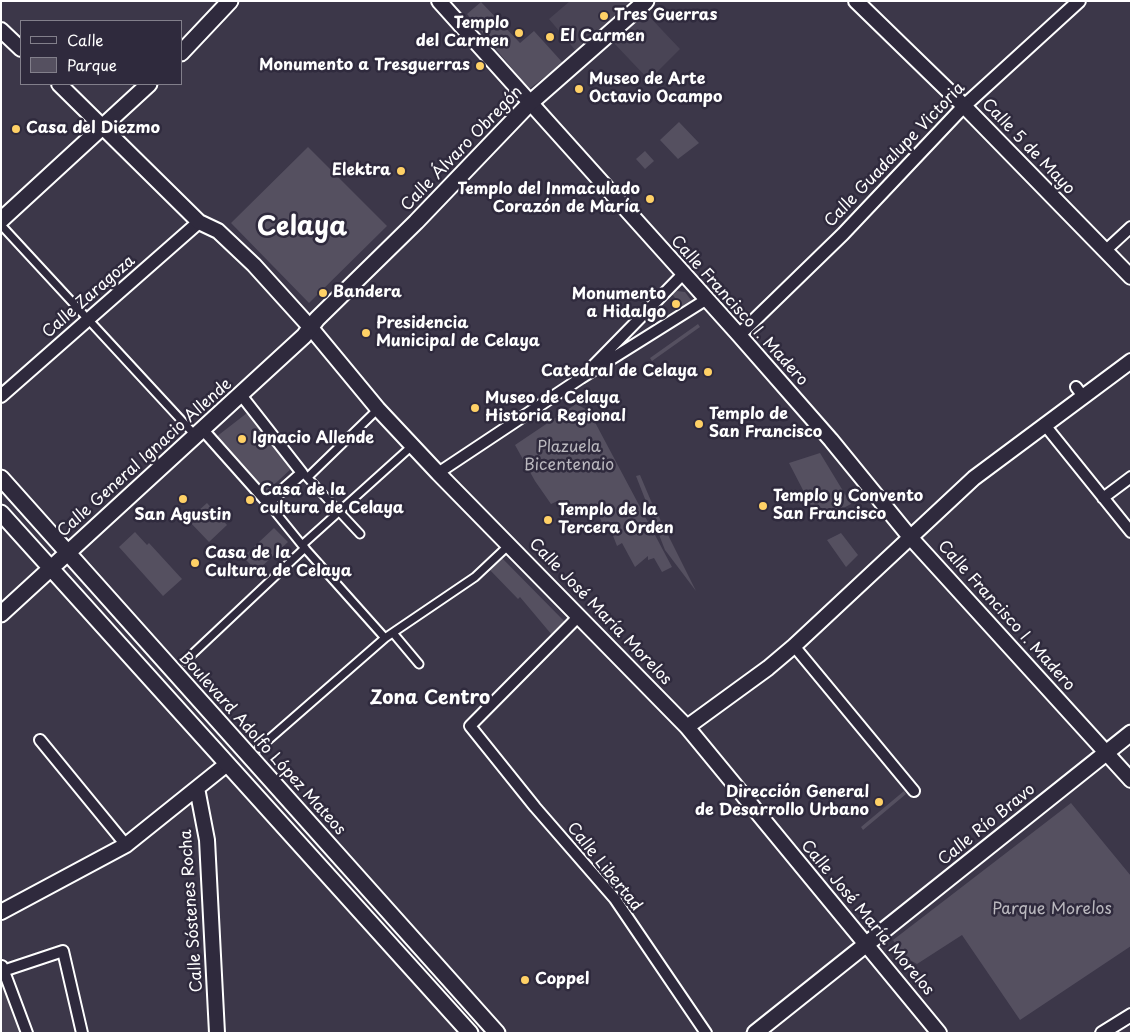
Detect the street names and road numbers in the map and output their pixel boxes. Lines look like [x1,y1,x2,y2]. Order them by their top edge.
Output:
street label: Calle Guadalupe Victoria [821,79,969,231]
street label: Calle Álvaro Obregón [397,83,527,215]
street label: Calle 5 de Mayo [977,95,1079,199]
street label: Calle Francisco I. Madero [666,232,812,390]
street label: Calle Zaragoza [39,252,139,342]
street label: Calle General Ignacio Allende [54,375,236,541]
street label: Calle José María Morelos [525,535,675,689]
street label: Calle Francisco I. Madero [933,537,1079,695]
street label: Boulevard Adolfo López Mateos [175,649,349,839]
street label: Calle Río Bravo [935,780,1039,870]
street label: Calle Libertad [562,819,646,915]
street label: Calle Sóstenes Rocha [177,829,207,993]
street label: Calle José María Morelos [796,836,938,1000]

